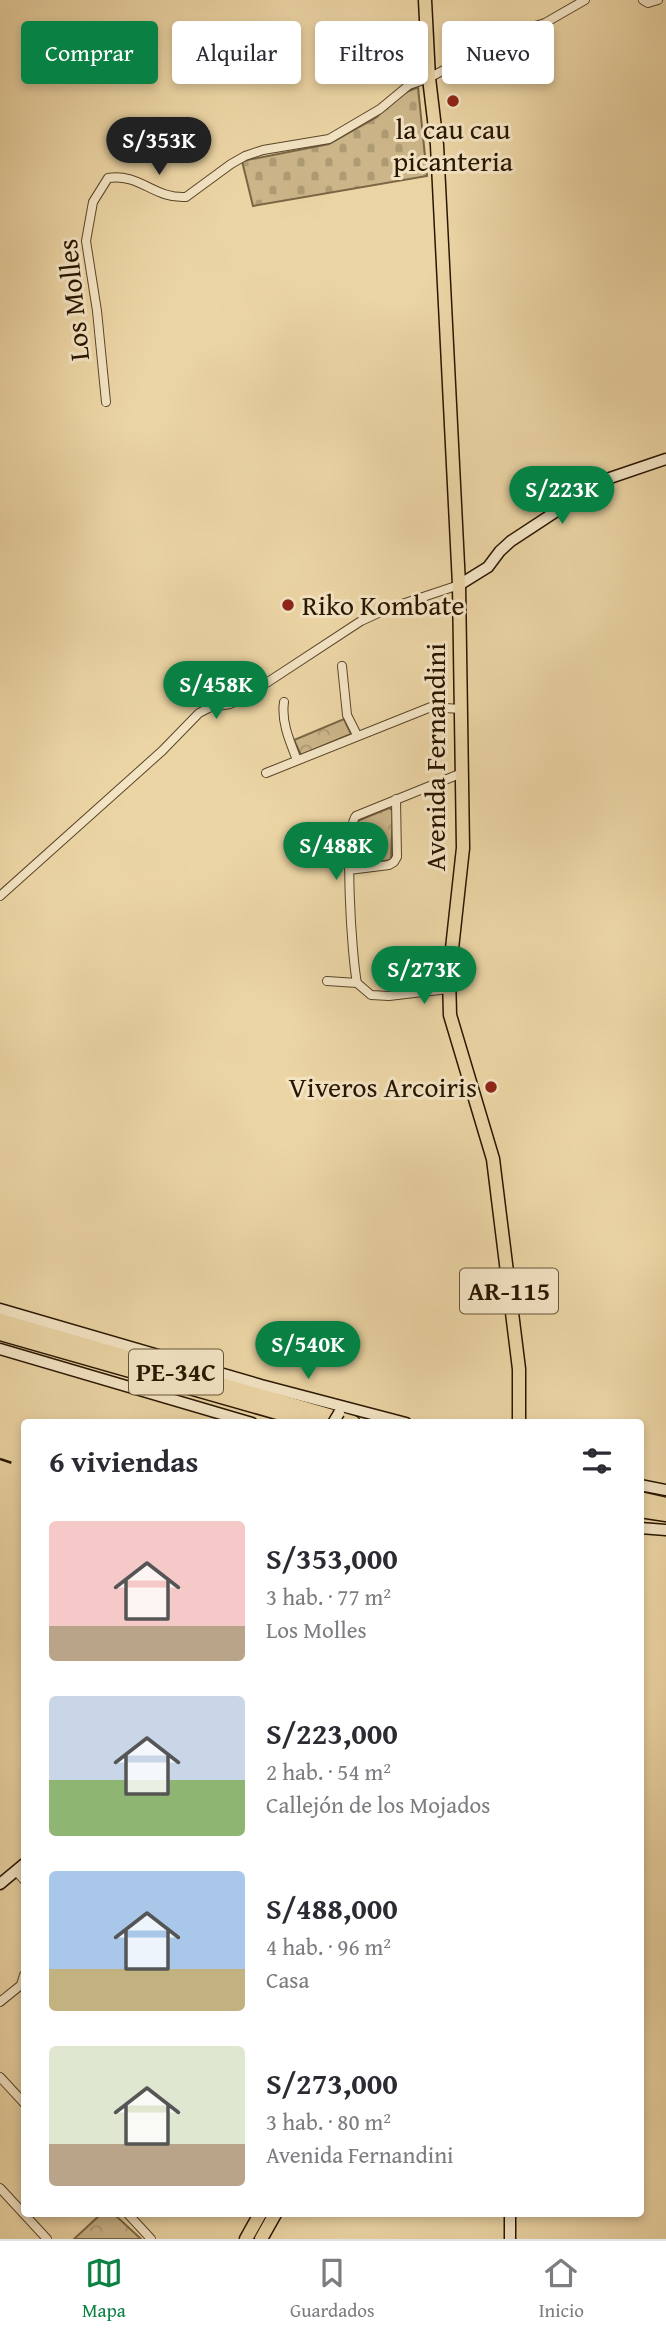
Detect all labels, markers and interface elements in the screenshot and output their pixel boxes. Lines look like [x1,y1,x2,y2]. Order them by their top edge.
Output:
chip: Comprar [21,21,158,84]
chip: Alquilar [172,21,301,84]
chip: Filtros [315,21,428,84]
chip: Nuevo [442,21,554,84]
marker: la cau cau picanteria [445,93,461,109]
place label: la cau cau picanteria [393,108,514,181]
pin: S/353K [102,118,216,177]
text: S/353K [122,123,196,156]
street label: Los Molles [46,237,99,363]
pin: S/223K [505,466,619,526]
text: S/223K [525,472,599,505]
place label: Riko Kombate [302,584,465,625]
marker: Riko Kombate [280,597,296,613]
street label: Avenida Fernandini [414,643,455,871]
pin: S/458K [159,662,273,721]
text: S/458K [179,667,253,700]
pin: S/488K [279,822,393,882]
text: S/488K [299,828,373,861]
pin: S/273K [367,946,481,1006]
text: S/273K [387,952,461,985]
place label: Viveros Arcoiris [289,1066,477,1107]
marker: Viveros Arcoiris [483,1079,499,1095]
road number: AR-115 [460,1268,558,1314]
pin: S/540K [251,1322,365,1381]
text: S/540K [271,1327,345,1360]
road number: PE-34C [129,1350,223,1394]
text: 6 viviendas [49,1439,198,1483]
icon: filters [578,1442,616,1480]
text: S/353,000 [266,1536,398,1580]
icon: home [105,1549,189,1633]
text: 3 hab. · 77 m² [266,1580,391,1613]
text: Los Molles [266,1613,367,1646]
text: S/223,000 [266,1711,398,1755]
icon: home [105,1724,189,1808]
text: 2 hab. · 54 m² [266,1755,391,1788]
text: Callejón de los Mojados [266,1788,490,1821]
text: S/488,000 [266,1886,398,1930]
icon: home [105,1899,189,1983]
text: 4 hab. · 96 m² [266,1930,391,1963]
text: Casa [266,1963,309,1996]
text: S/273,000 [266,2061,398,2105]
icon: home [105,2074,189,2158]
text: 3 hab. · 80 m² [266,2105,391,2138]
text: Avenida Fernandini [266,2138,454,2171]
tab: Mapa [82,2254,126,2324]
tab: Guardados [290,2254,375,2324]
tab: Inicio [539,2254,584,2324]

